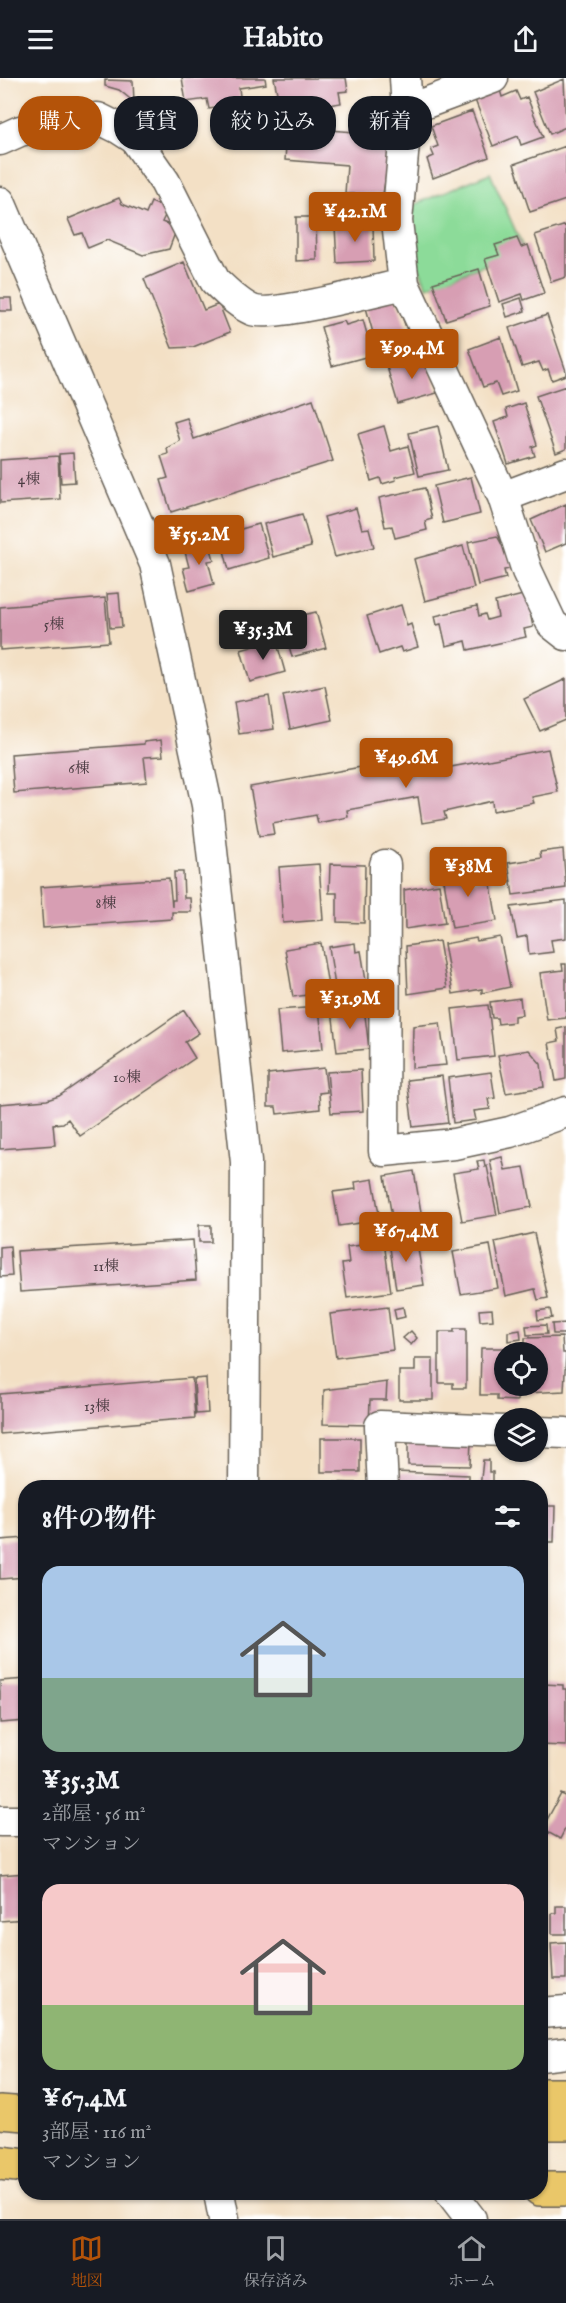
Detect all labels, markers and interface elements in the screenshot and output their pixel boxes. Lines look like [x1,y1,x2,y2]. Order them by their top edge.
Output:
text: Habito [243,22,323,56]
icon: menu [24,23,57,56]
icon: share [509,23,542,56]
chip: 購入 [18,96,102,150]
chip: 賃貸 [114,96,198,150]
chip: 絞り込み [210,96,336,150]
chip: 新着 [348,96,432,150]
pin: ¥42.1M [306,192,404,243]
text: ¥42.1M [323,199,387,224]
pin: ¥99.4M [363,329,461,380]
text: ¥99.4M [379,336,445,361]
house number: 4棟 [18,470,40,489]
pin: ¥55.2M [150,515,248,566]
text: ¥55.2M [168,522,230,547]
pin: ¥35.3M [214,610,312,661]
house number: 5棟 [44,615,64,634]
text: ¥35.3M [233,617,293,642]
pin: ¥49.6M [357,738,455,789]
text: ¥49.6M [374,745,438,770]
house number: 6棟 [68,759,90,778]
pin: ¥38M [432,847,504,898]
text: ¥38M [444,854,492,879]
house number: 8棟 [96,894,116,913]
pin: ¥31.9M [301,979,399,1030]
text: ¥31.9M [319,986,381,1011]
house number: 10棟 [113,1068,141,1087]
pin: ¥67.4M [357,1212,455,1263]
text: ¥67.4M [373,1219,439,1244]
house number: 11棟 [93,1257,119,1276]
map controls [494,1342,548,1462]
button: locate [494,1342,548,1396]
house number: 13棟 [84,1397,110,1416]
button: layers [494,1408,548,1462]
icon: filters [491,1500,524,1533]
text: 8件の物件 [42,1503,156,1536]
icon: home [229,1605,337,1713]
text: ¥35.3M [42,1764,120,1797]
text: 2部屋 · 56 m² [42,1802,146,1827]
text: マンション [42,1832,141,1857]
icon: home [229,1923,337,2031]
text: ¥67.4M [42,2082,127,2115]
text: 3部屋 · 116 m² [42,2120,151,2145]
text: マンション [42,2150,141,2175]
tab: 地図 [70,2232,103,2292]
tab: 保存済み [243,2232,307,2292]
tab: ホーム [448,2232,496,2292]

